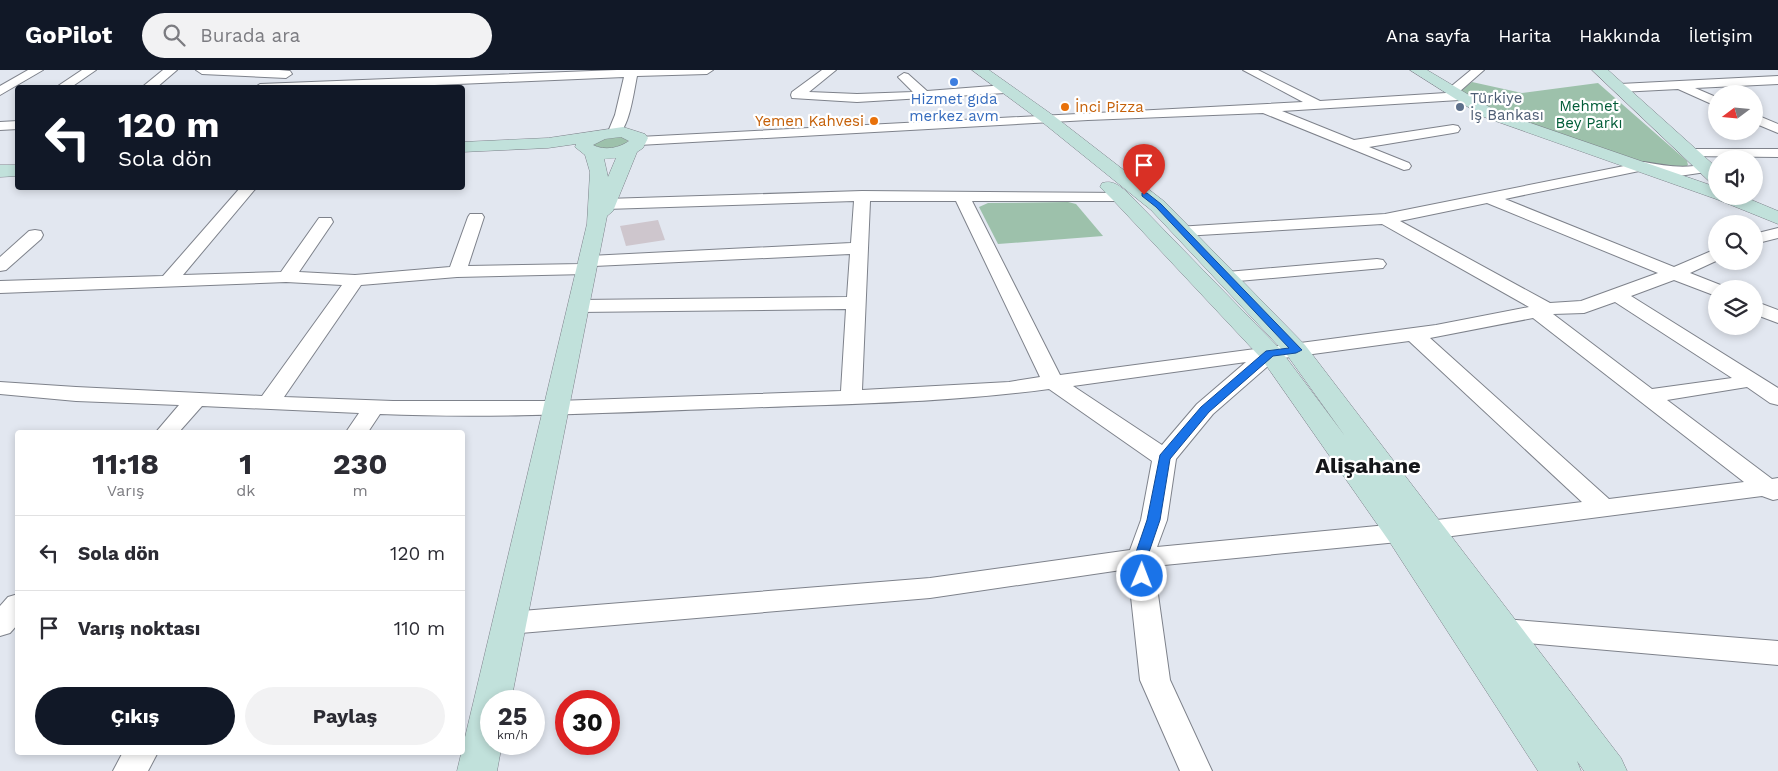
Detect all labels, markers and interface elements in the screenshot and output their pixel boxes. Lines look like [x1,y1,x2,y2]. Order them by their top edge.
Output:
search box [142,13,492,58]
text: GoPilot [25,21,112,49]
icon: search [160,21,188,49]
text: Burada ara [200,24,300,47]
text: Ana sayfa [1386,25,1470,46]
text: Harita [1498,25,1551,46]
text: Hakkında [1579,25,1660,46]
text: İletişim [1688,25,1753,46]
marker: Hizmet gıda merkez avm [948,76,960,88]
north arrow [1708,85,1762,140]
map controls [1708,85,1763,335]
place label: Türkiye İş Bankası [1470,89,1544,124]
place label: Hizmet gıda merkez avm [909,90,999,125]
park label: Mehmet Bey Parkı [1556,97,1622,132]
place label: İnci Pizza [1075,98,1144,116]
marker: İnci Pizza [1059,101,1071,113]
marker: Türkiye İş Bankası [1454,101,1466,113]
text: 120 m [118,104,219,146]
icon: left [35,105,100,170]
place label: Yemen Kahvesi [755,112,864,130]
marker: Yemen Kahvesi [868,115,880,127]
pin [1123,144,1165,195]
text: Sola dön [118,146,212,171]
button: sound [1708,150,1763,205]
icon: arrive [1130,151,1158,179]
button: search [1708,215,1763,270]
button: layers [1708,280,1763,335]
text: 11:18 [92,446,159,481]
text: 1 [239,446,252,481]
text: 230 [333,446,388,481]
district label: Alişahane [1315,453,1421,478]
text: Varış [107,481,144,500]
text: dk [236,481,255,500]
text: m [353,481,368,500]
icon: left [35,539,63,567]
text: Sola dön [78,542,159,565]
text: 120 m [390,542,445,565]
position arrow [1115,549,1167,601]
icon: arrive [35,614,63,642]
text: Varış noktası [78,617,200,640]
text: 110 m [394,617,445,640]
button: Çıkış [35,687,235,745]
button: Paylaş [245,687,445,745]
speed limit sign: 30 [555,690,620,755]
text: 25 [498,702,527,731]
text: km/h [497,728,528,742]

